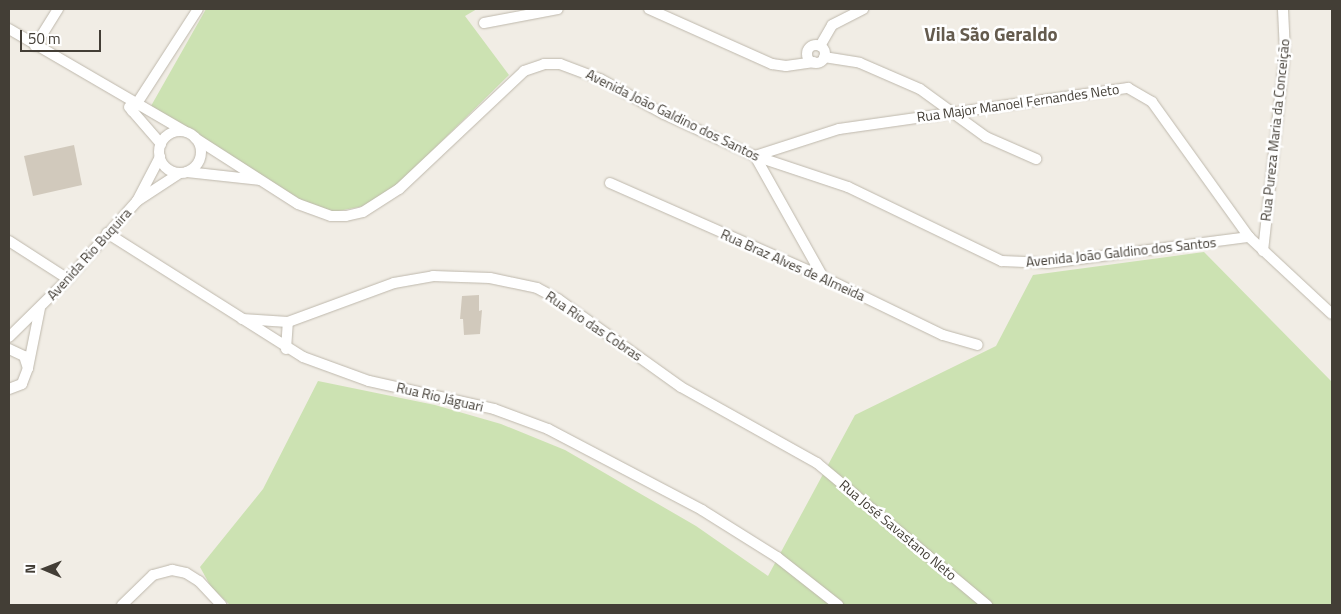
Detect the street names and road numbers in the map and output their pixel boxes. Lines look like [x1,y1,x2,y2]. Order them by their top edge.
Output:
street label: Rua Pureza Maria da Conceição [1257,38,1293,222]
street label: Avenida João Galdino dos Santos [583,66,763,164]
street label: Rua Major Manoel Fernandes Neto [916,80,1120,126]
street label: Avenida Rio Buquira [43,205,135,303]
street label: Rua Braz Alves de Almeida [718,226,868,304]
street label: Avenida João Galdino dos Santos [1025,234,1217,270]
street label: Rua Rio das Cobras [543,287,645,365]
street label: Rua Rio Jáguari [395,379,485,415]
street label: Rua José Savastano Neto [836,476,960,584]

